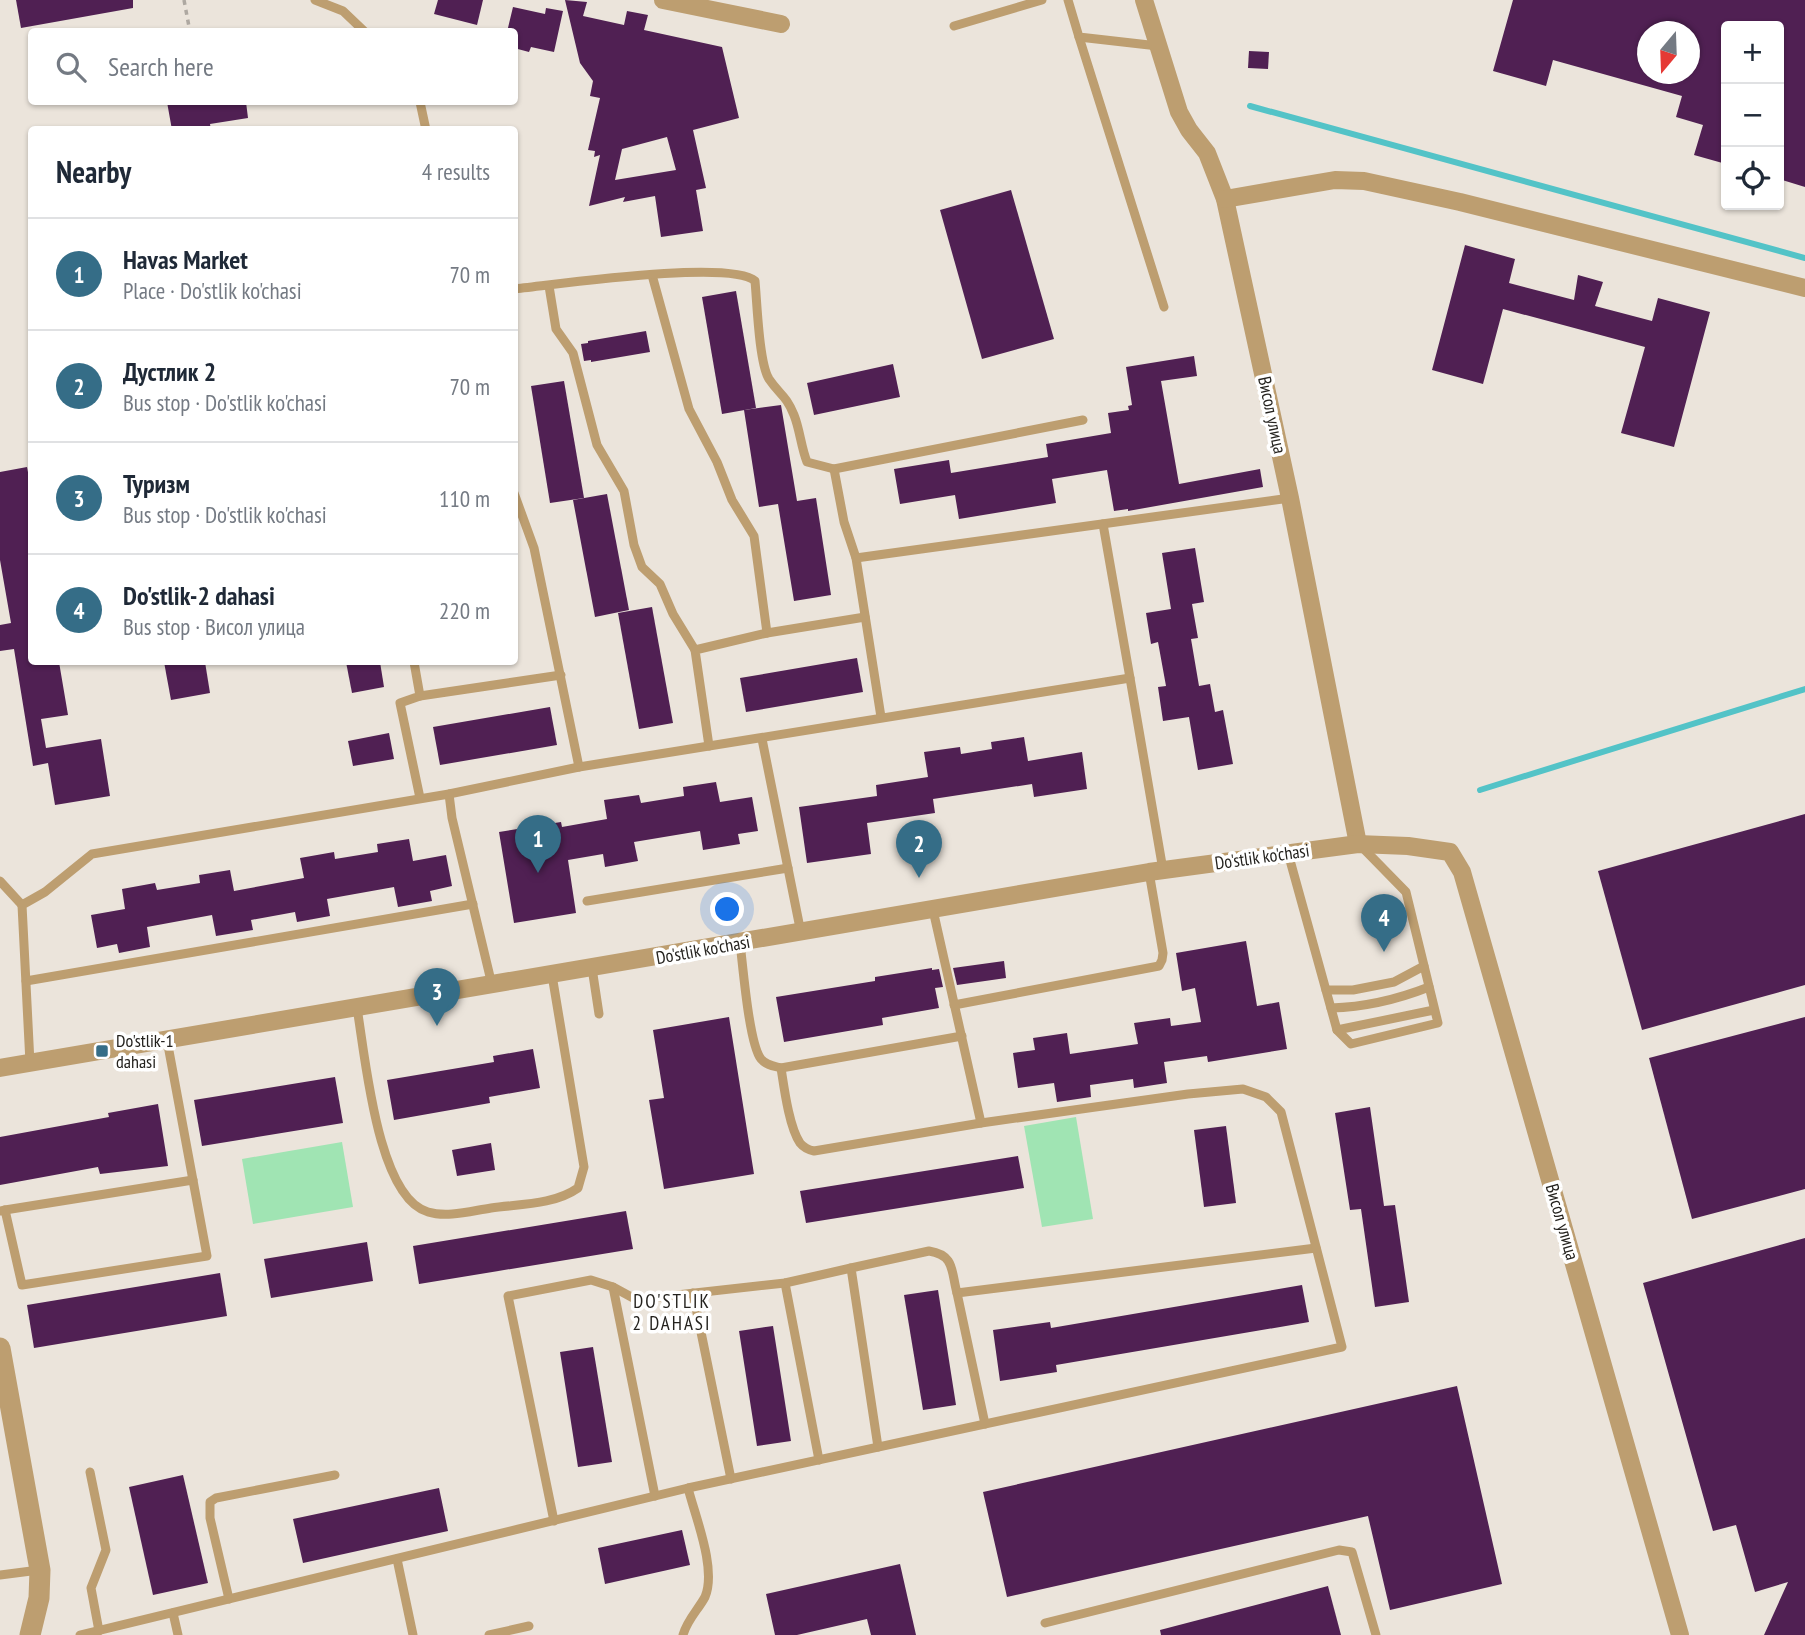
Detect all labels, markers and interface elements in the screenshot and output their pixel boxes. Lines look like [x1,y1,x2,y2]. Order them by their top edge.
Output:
north arrow [1637,21,1700,84]
map controls [1721,21,1784,210]
button: + [1721,21,1784,84]
search box [28,28,518,105]
icon: search [52,48,90,86]
text: Search here [108,50,214,83]
button: − [1721,84,1784,147]
button: locate [1721,147,1784,210]
text: Nearby [56,152,131,191]
text: 4 results [422,157,490,186]
text: Havas Market [123,243,248,276]
text: 1 [74,260,85,289]
text: 70 m [449,260,490,289]
text: Place · Do'stlik ko'chasi [123,276,302,305]
text: Дустлик 2 [123,355,216,388]
text: 2 [74,372,85,401]
text: 70 m [449,372,490,401]
street label: Висол улица [1253,374,1292,456]
text: Bus stop · Do'stlik ko'chasi [123,388,327,417]
text: Туризм [123,467,190,500]
text: 3 [74,484,85,513]
text: 110 m [439,484,490,513]
text: Bus stop · Do'stlik ko'chasi [123,500,327,529]
text: Do'stlik-2 dahasi [123,579,275,612]
text: 4 [74,596,85,625]
text: 220 m [439,596,490,625]
text: Bus stop · Висол улица [123,612,305,641]
pin: 1 [515,815,561,873]
pin: 2 [896,820,942,878]
street label: Do'stlik ko'chasi [1213,838,1311,875]
your location [710,892,744,926]
pin: 4 [1361,894,1407,952]
street label: Do'stlik ko'chasi [654,930,752,969]
pin: 3 [414,968,460,1026]
place label: Do'stlik-1 dahasi [116,1029,174,1073]
marker: Do'stlik-1 dahasi [94,1043,110,1059]
street label: Висол улица [1541,1181,1584,1263]
district label: DO'STLIK 2 DAHASI [633,1289,711,1335]

